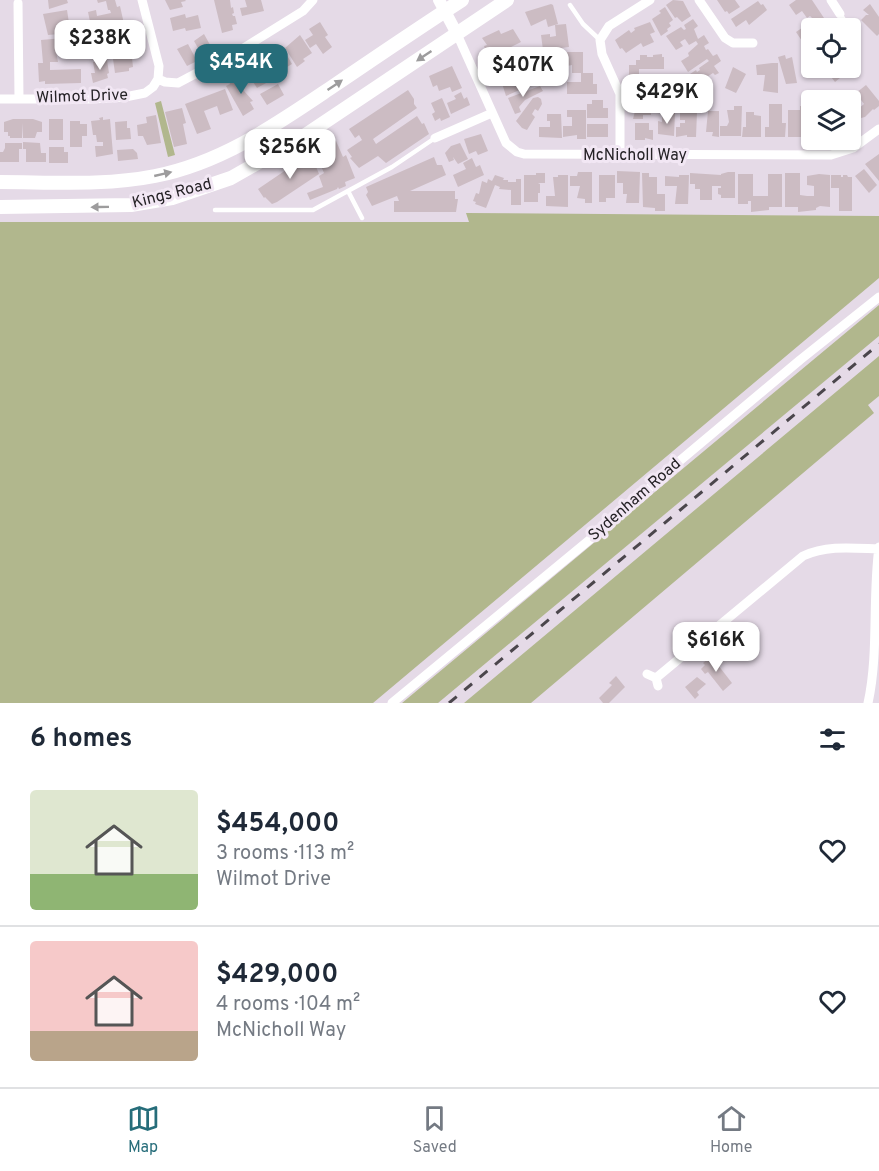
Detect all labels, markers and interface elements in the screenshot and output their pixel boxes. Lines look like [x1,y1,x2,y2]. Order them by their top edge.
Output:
map controls [801,18,861,150]
button: locate [801,18,861,78]
pin: $238K [58,20,142,71]
text: $238K [69,26,131,52]
pin: $454K [199,44,283,95]
pin: $407K [481,47,565,98]
text: $454K [209,50,273,76]
one-way arrow [416,50,432,62]
text: $407K [492,53,554,79]
pin: $429K [625,74,709,125]
one-way arrow [327,80,343,91]
text: $429K [635,80,699,106]
street label: Wilmot Drive [36,85,128,109]
button: layers [801,90,861,150]
pin: $256K [248,129,332,180]
text: $256K [259,135,321,161]
street label: McNicholl Way [583,146,687,166]
one-way arrow [154,169,172,179]
street label: Kings Road [130,174,214,214]
one-way arrow [91,202,110,212]
street label: Sydenham Road [584,454,686,546]
pin: $616K [674,622,758,673]
text: $616K [687,628,745,654]
text: 6 homes [30,723,132,756]
icon: filters [816,723,849,756]
text: $454,000 [216,808,339,841]
icon: home [78,814,150,886]
icon: heart [816,834,849,867]
text: 3 rooms · 113 m² [216,841,354,867]
text: Wilmot Drive [216,867,331,893]
text: $429,000 [216,959,338,992]
icon: home [78,965,150,1037]
icon: heart [816,985,849,1018]
text: 4 rooms · 104 m² [216,992,360,1018]
text: McNicholl Way [216,1018,346,1044]
tab: Map [127,1102,160,1158]
tab: Saved [413,1102,457,1158]
tab: Home [710,1102,752,1158]

